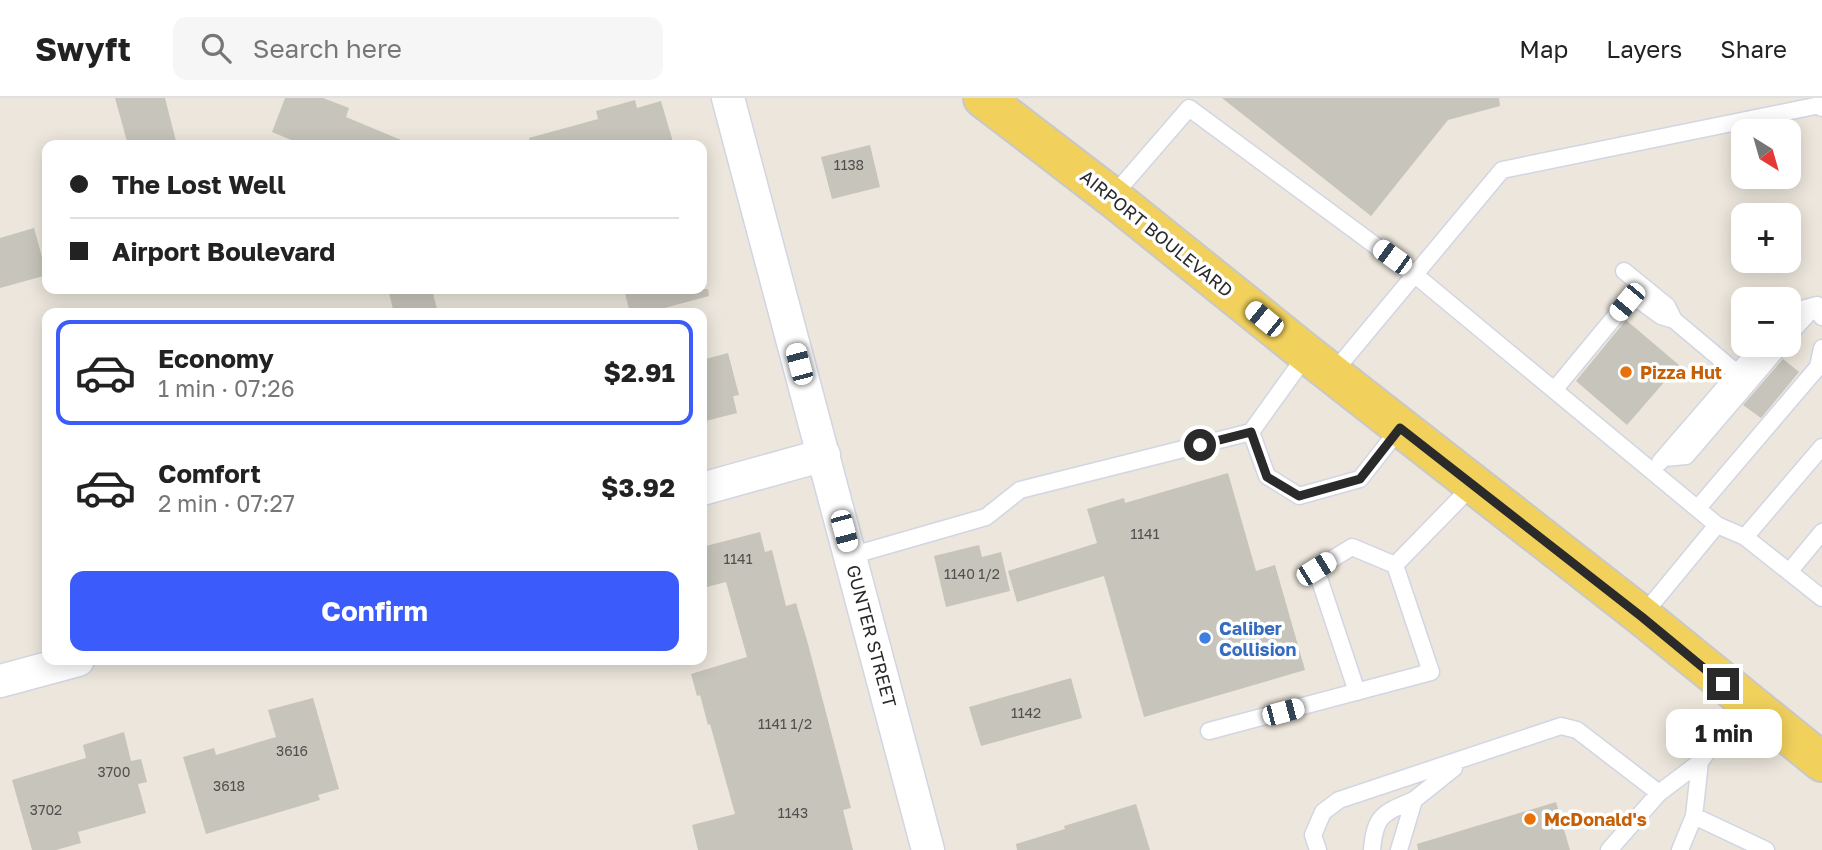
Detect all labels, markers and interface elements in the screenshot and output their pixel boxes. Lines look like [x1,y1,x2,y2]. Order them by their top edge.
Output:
search box [173,17,663,80]
text: Swyft [35,29,131,68]
icon: search [197,29,235,67]
text: Search here [253,33,402,64]
text: Map [1519,34,1568,63]
text: Layers [1606,34,1682,63]
text: Share [1720,34,1787,63]
north arrow [1731,119,1801,189]
map controls [1731,119,1801,357]
house number: 1138 [834,156,864,173]
street label: AIRPORT BOULEVARD [1076,165,1238,301]
text: The Lost Well [112,169,286,200]
button: + [1731,203,1801,273]
text: Airport Boulevard [112,236,335,267]
car [1369,236,1416,278]
car [1606,279,1649,325]
button: − [1731,287,1801,357]
car [1242,298,1287,340]
icon: car [74,341,137,404]
car [784,341,815,387]
text: Economy [158,343,274,374]
text: $2.91 [603,357,675,388]
place label: Pizza Hut [1640,361,1722,383]
marker: Pizza Hut [1618,364,1634,380]
text: 1 min · 07:26 [158,374,295,402]
route start [1184,429,1216,461]
icon: car [74,456,137,519]
text: Comfort [158,458,261,489]
text: $3.92 [601,472,675,503]
text: 2 min · 07:27 [158,489,295,517]
car [829,508,860,554]
house number: 1141 [1131,525,1160,542]
car [1293,549,1340,589]
house number: 1141 [724,550,753,567]
street label: GUNTER STREET [842,562,902,710]
house number: 1140 1/2 [944,565,1000,582]
button: Confirm [70,571,679,651]
place label: Caliber Collision [1219,617,1296,660]
marker: Caliber Collision [1197,630,1213,646]
route end [1707,668,1739,700]
car [1260,696,1307,728]
house number: 1142 [1011,704,1041,721]
callout: 1 min [1665,708,1781,758]
house number: 1141 1/2 [758,715,812,732]
text: 1 min [1695,719,1753,747]
house number: 3616 [276,742,308,759]
house number: 3700 [98,763,130,780]
house number: 3618 [213,777,245,794]
house number: 3702 [30,801,62,818]
house number: 1143 [778,804,808,821]
place label: McDonald's [1544,808,1647,830]
marker: McDonald's [1522,811,1538,827]

